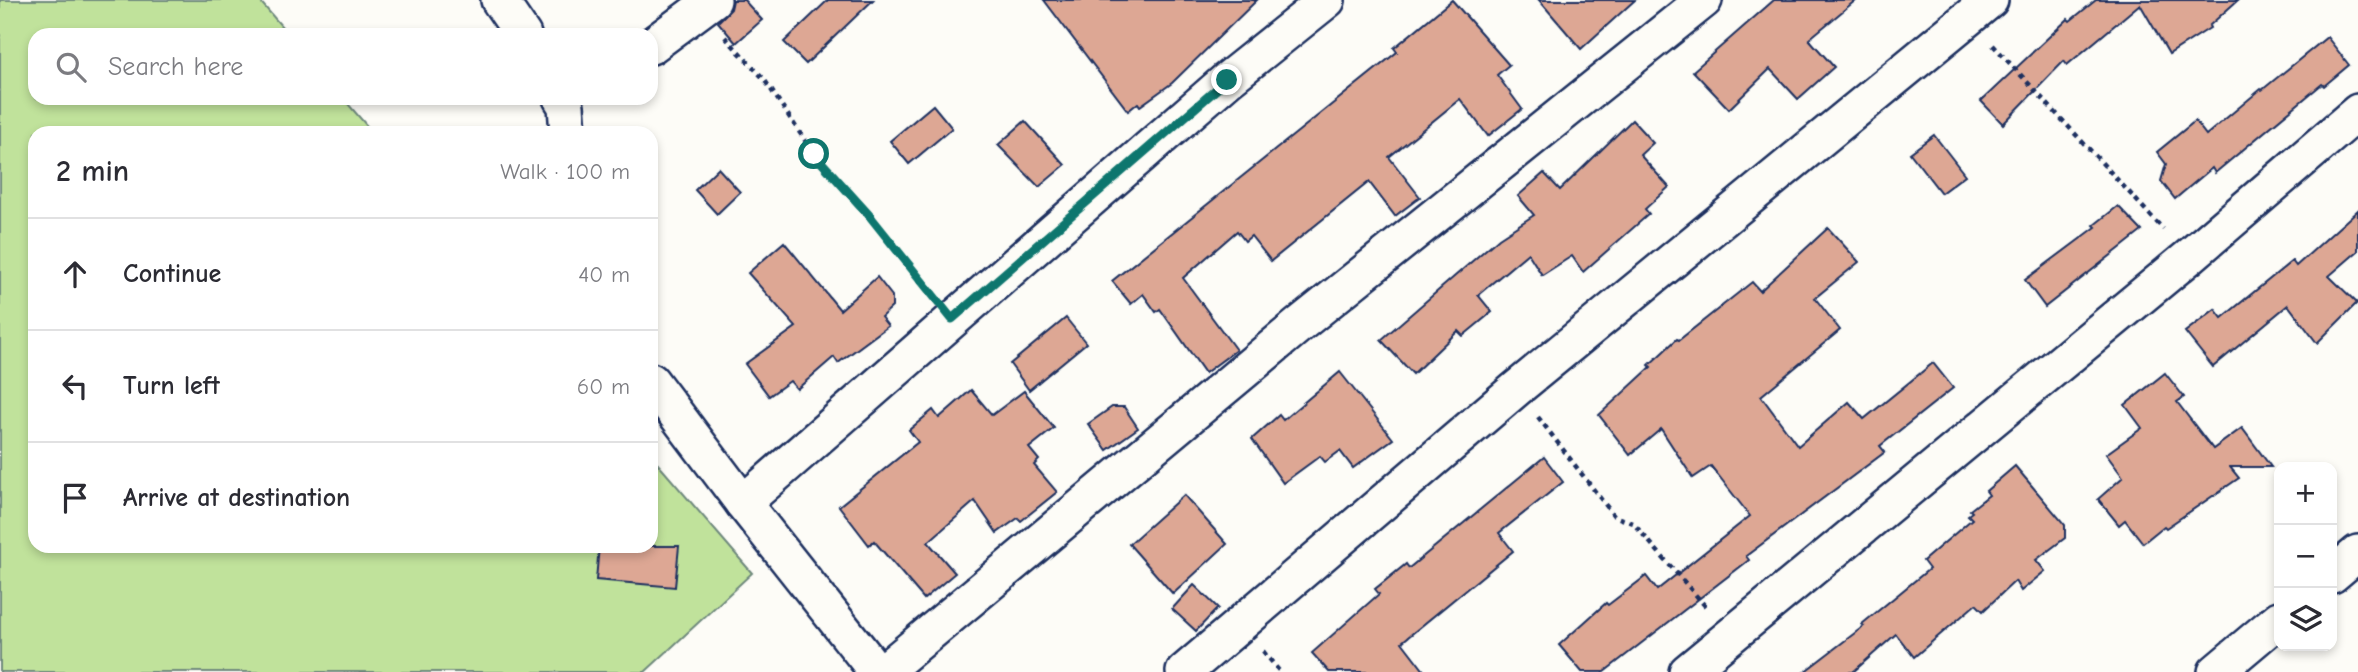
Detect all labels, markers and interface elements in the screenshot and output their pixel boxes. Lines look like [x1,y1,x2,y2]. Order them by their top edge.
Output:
search box [28,28,658,105]
icon: search [52,48,90,86]
text: Search here [108,52,243,82]
route end [1211,64,1242,95]
route start [798,138,829,169]
text: 2 min [56,154,129,189]
text: Walk · 100 m [500,158,630,185]
icon: ahead [56,255,94,293]
text: Continue [123,259,221,289]
text: 40 m [578,261,630,288]
icon: left [56,367,94,405]
text: Turn left [123,371,220,401]
text: 60 m [577,373,630,400]
map controls [2274,462,2337,651]
button: + [2274,462,2337,525]
icon: arrive [56,479,94,517]
text: Arrive at destination [123,483,350,513]
button: − [2274,525,2337,588]
button: layers [2274,588,2337,651]

